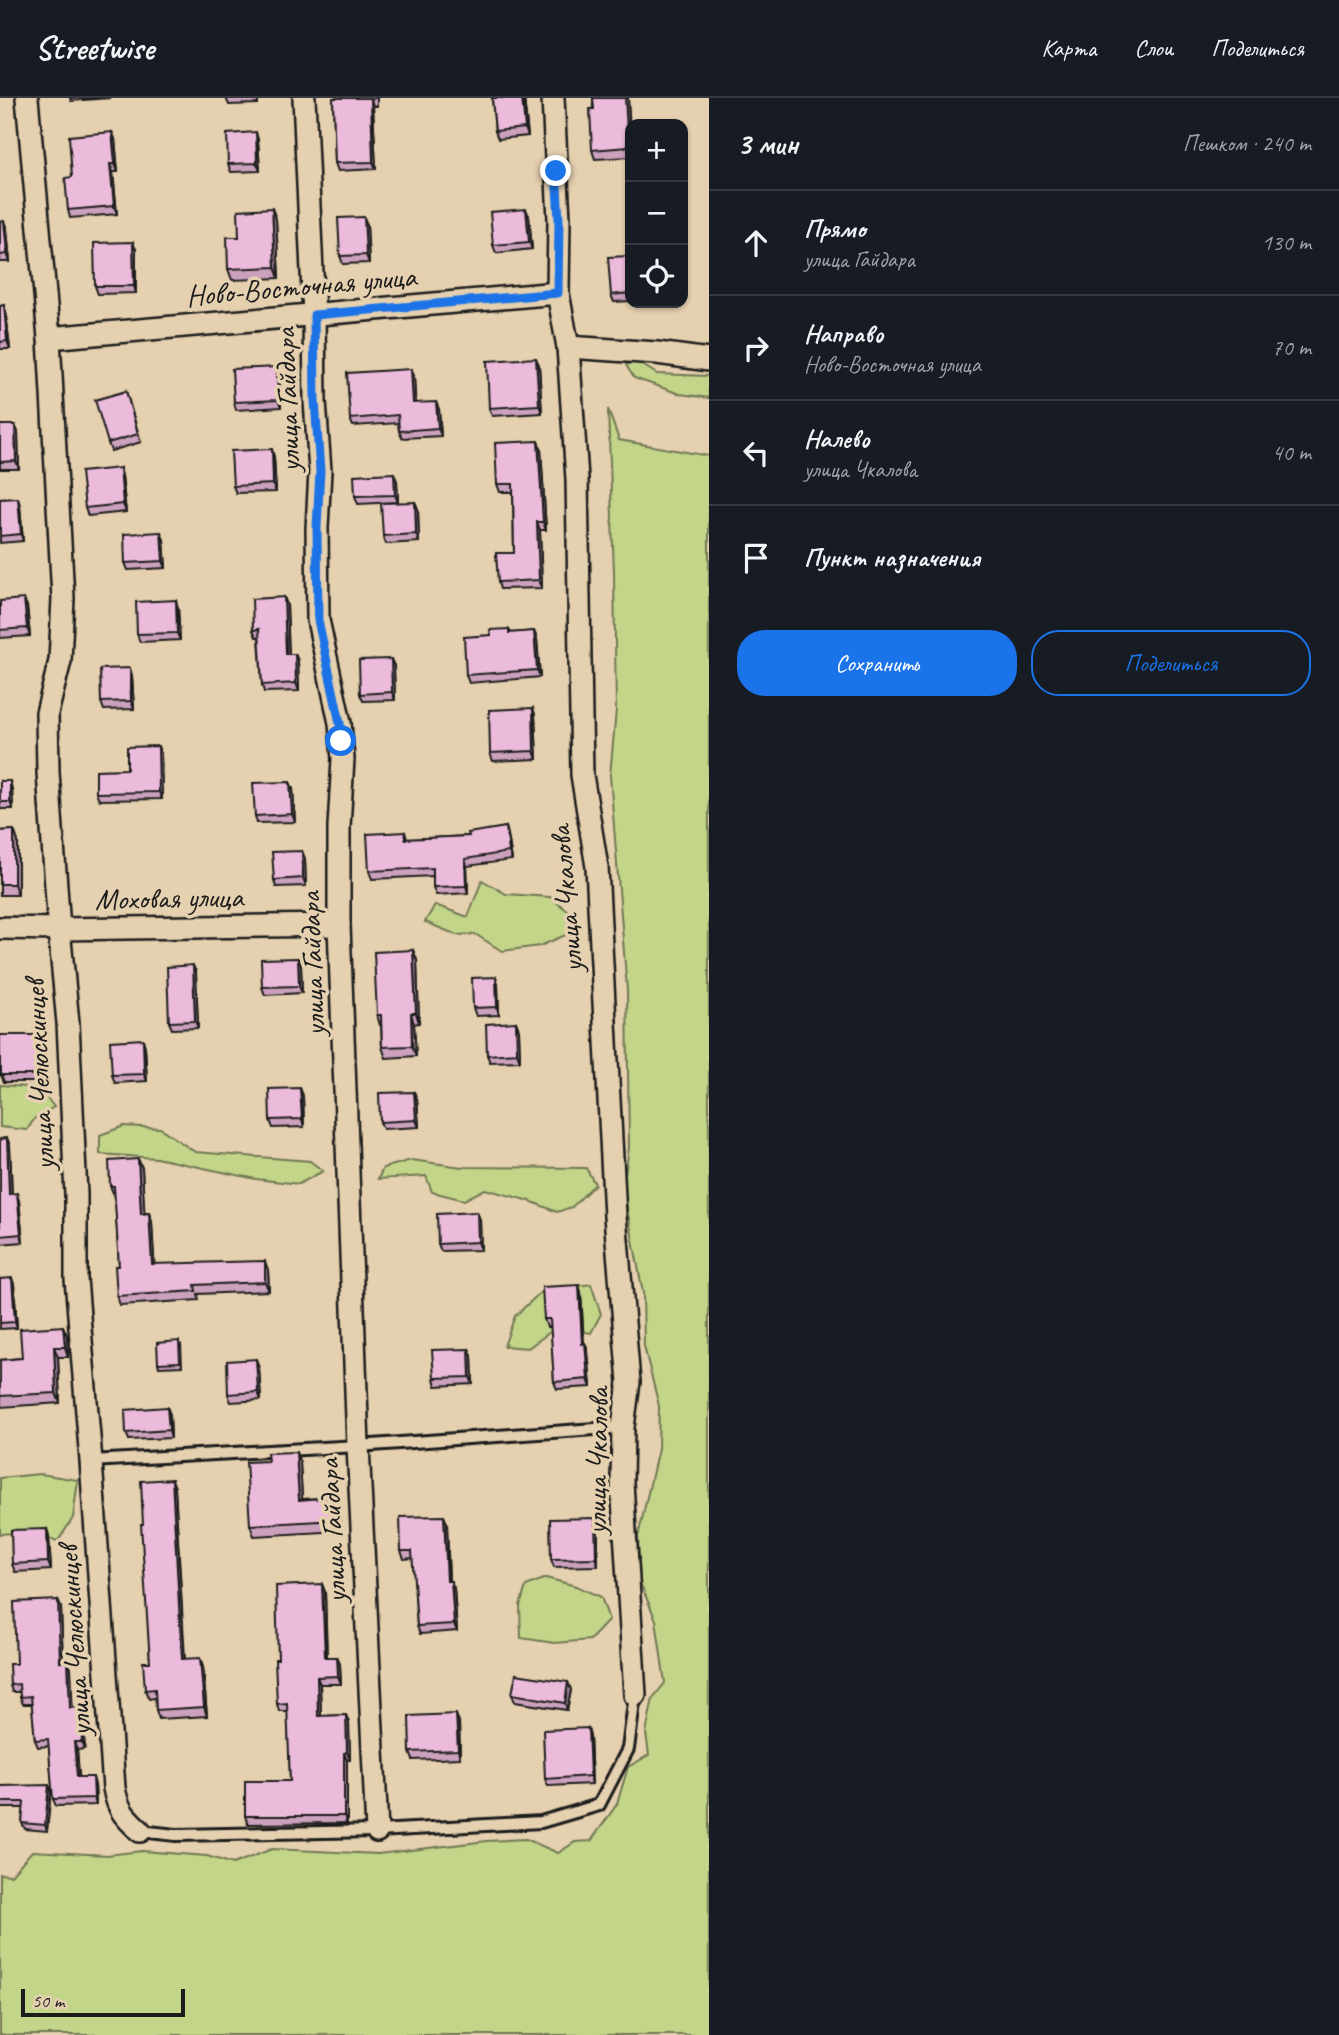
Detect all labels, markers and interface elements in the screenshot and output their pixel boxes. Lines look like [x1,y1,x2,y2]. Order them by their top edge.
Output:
text: Streetwise [35,27,154,69]
text: Карта [1042,33,1096,63]
text: Слои [1134,33,1173,63]
text: Поделиться [1211,33,1304,63]
map controls [625,119,688,308]
button: + [625,119,688,182]
text: 3 мин [737,125,798,163]
text: Пешком · 240 m [1183,129,1311,158]
route end [540,155,571,186]
button: − [625,182,688,245]
text: Прямо [804,212,866,245]
icon: ahead [737,224,775,262]
text: 130 m [1262,228,1311,257]
button: locate [625,245,688,308]
text: улица Гайдара [804,245,915,274]
street label: Ново-Восточная улица [185,257,419,315]
text: Направо [804,317,883,350]
street label: улица Гайдара [265,325,309,475]
icon: right [737,329,775,367]
text: 70 m [1272,333,1311,362]
text: Ново-Восточная улица [804,350,981,379]
text: Налево [804,422,870,455]
icon: left [737,434,775,472]
text: 40 m [1272,438,1311,467]
text: улица Чкалова [804,455,917,484]
icon: arrive [737,539,775,577]
text: Пункт назначения [804,541,980,574]
button: Сохранить [737,630,1017,696]
button: Поделиться [1031,630,1311,696]
route start [325,725,356,756]
street label: улица Чкалова [540,821,592,976]
street label: Моховая улица [95,878,245,918]
street label: улица Гайдара [290,889,334,1039]
street label: улица Челюскинцев [15,973,63,1173]
street label: улица Чкалова [577,1384,617,1537]
street label: улица Гайдара [309,1456,355,1606]
street label: улица Челюскинцев [48,1539,100,1739]
scale bar [21,1986,186,2018]
text: 50 m [32,1989,64,2013]

